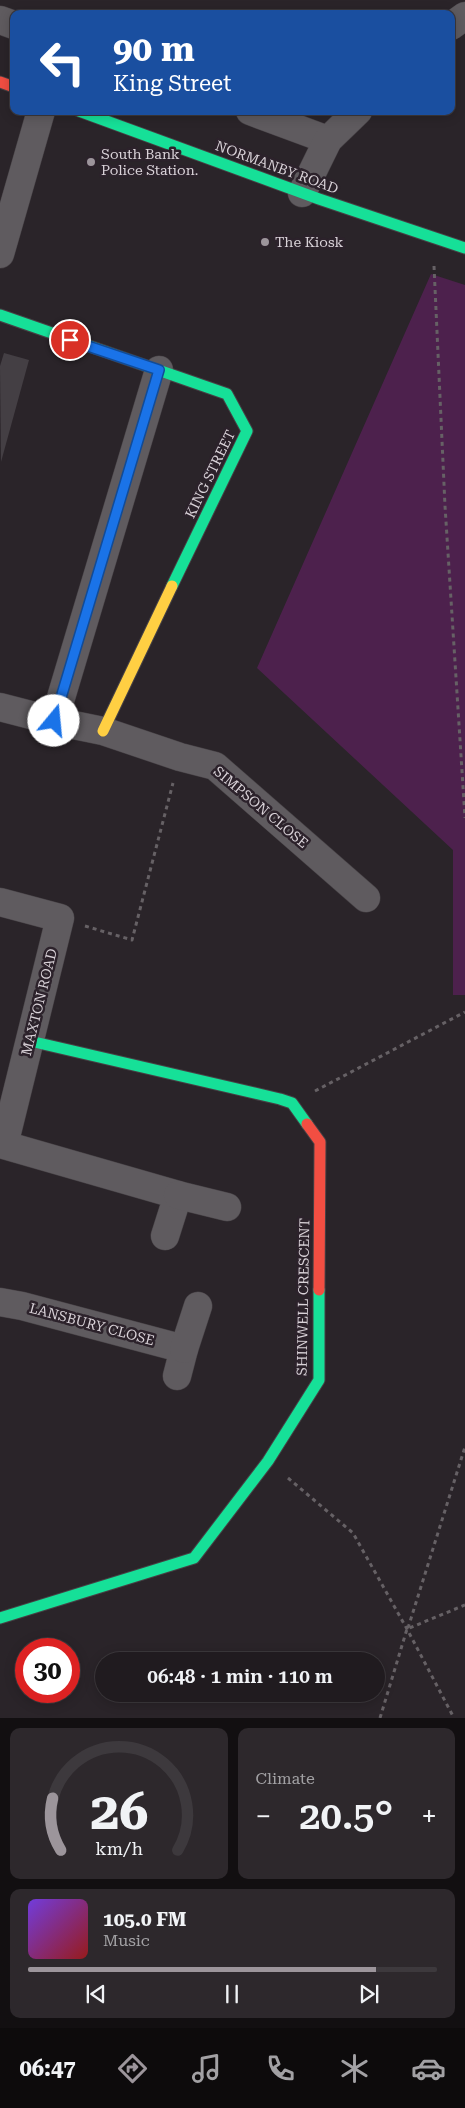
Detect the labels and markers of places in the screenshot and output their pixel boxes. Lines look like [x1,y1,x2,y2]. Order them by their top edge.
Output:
place label: South Bank Police Station. [101,146,198,178]
marker: South Bank Police Station. [85,156,97,168]
place label: The Kiosk [275,234,344,250]
marker: The Kiosk [259,236,271,248]
pin [49,319,91,361]

